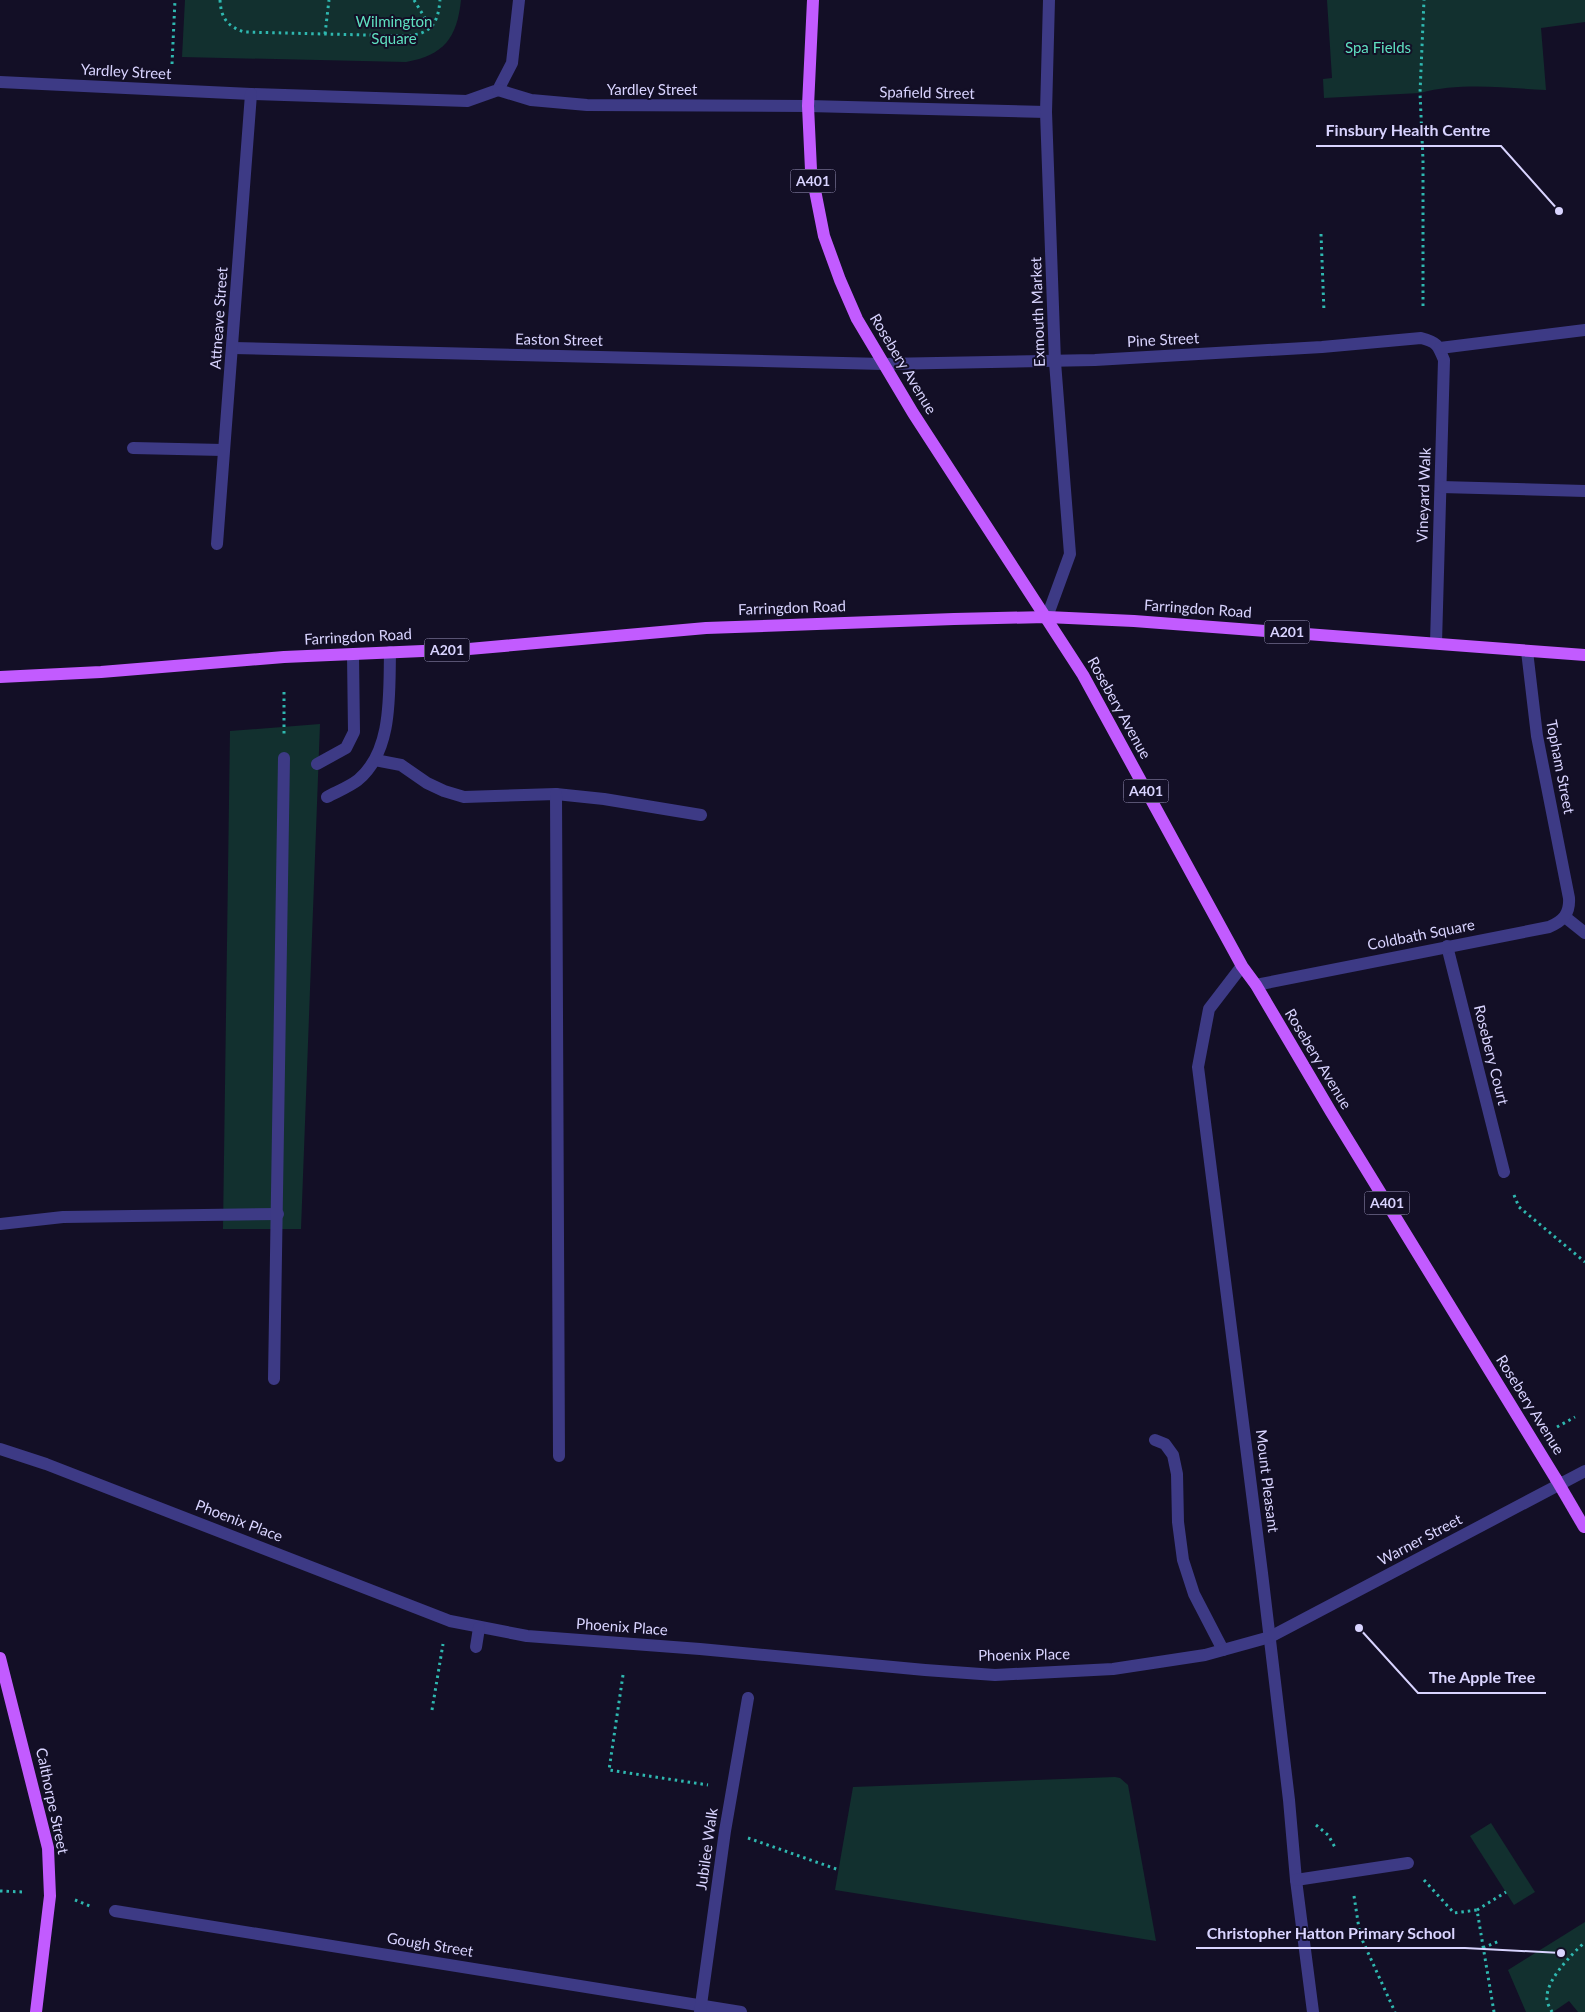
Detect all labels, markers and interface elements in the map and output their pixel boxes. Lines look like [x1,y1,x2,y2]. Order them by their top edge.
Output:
park label: Wilmington Square [356,12,432,47]
park label: Spa Fields [1345,38,1411,56]
street label: Yardley Street [80,60,172,82]
street label: Yardley Street [607,80,698,98]
street label: Spafield Street [879,82,976,102]
callout: Finsbury Health Centre [1316,115,1501,146]
text: Finsbury Health Centre [1326,120,1491,139]
road number: A401 [790,170,836,192]
street label: Exmouth Market [1026,256,1048,367]
street label: Attneave Street [205,266,231,370]
street label: Rosebery Avenue [867,310,941,417]
street label: Pine Street [1126,328,1200,350]
street label: Easton Street [515,329,604,349]
street label: Vineyard Walk [1412,447,1434,543]
street label: Farringdon Road [1144,595,1252,621]
street label: Farringdon Road [738,596,846,618]
road number: A201 [1264,620,1310,644]
street label: Farringdon Road [304,624,412,648]
road number: A201 [424,638,470,662]
street label: Rosebery Avenue [1084,653,1155,762]
street label: Topham Street [1543,718,1579,816]
road number: A401 [1124,779,1168,802]
street label: Coldbath Square [1366,915,1476,953]
street label: Rosebery Court [1471,1003,1513,1107]
street label: Rosebery Avenue [1282,1005,1356,1112]
road number: A401 [1364,1192,1410,1214]
street label: Rosebery Avenue [1493,1351,1569,1458]
street label: Mount Pleasant [1253,1428,1283,1534]
street label: Phoenix Place [193,1495,286,1545]
street label: Warner Street [1375,1509,1465,1569]
street label: Phoenix Place [576,1614,669,1638]
street label: Phoenix Place [978,1644,1070,1664]
callout: The Apple Tree [1418,1662,1546,1693]
text: The Apple Tree [1429,1667,1536,1686]
street label: Calthorpe Street [33,1746,73,1856]
street label: Jubilee Walk [691,1806,721,1891]
callout: Christopher Hatton Primary School [1196,1917,1465,1948]
text: Christopher Hatton Primary School [1207,1923,1455,1942]
street label: Gough Street [386,1928,475,1960]

